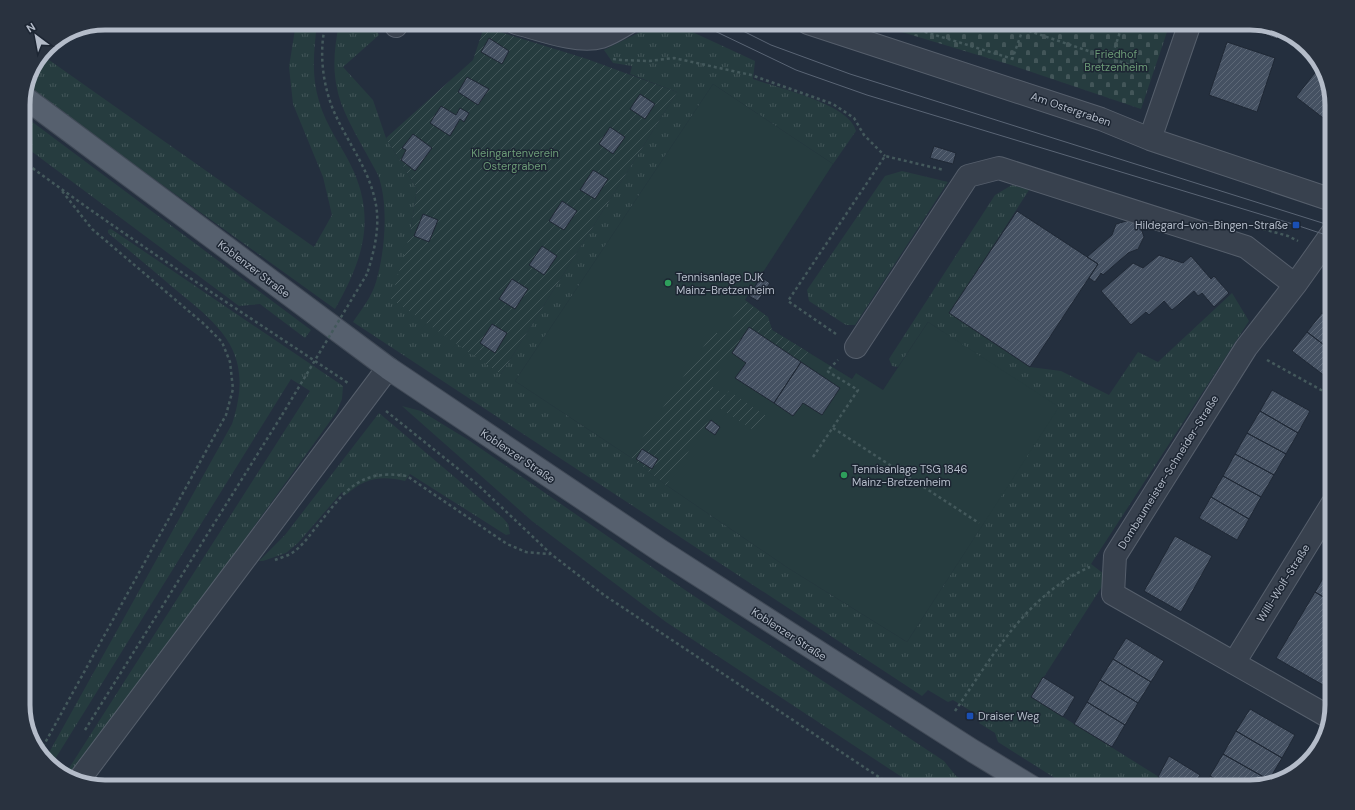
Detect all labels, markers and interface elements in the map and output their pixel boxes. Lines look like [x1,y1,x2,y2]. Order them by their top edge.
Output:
north arrow [16,16,56,56]
text: N [24,19,38,36]
park label: Friedhof Bretzenheim [1084,47,1148,74]
street label: Am Ostergraben [1029,89,1113,129]
park label: Kleingartenverein Ostergraben [471,146,559,173]
place label: Hildegard-von-Bingen-Straße [1135,218,1288,232]
marker: Hildegard-von-Bingen-Straße [1291,220,1301,230]
street label: Koblenzer Straße [215,237,293,301]
place label: Tennisanlage DJK Mainz-Bretzenheim [676,270,775,297]
marker: Tennisanlage DJK Mainz-Bretzenheim [663,278,673,288]
street label: Dombaumeister-Schneider-Straße [1115,392,1221,552]
street label: Koblenzer Straße [478,426,558,486]
place label: Tennisanlage TSG 1846 Mainz-Bretzenheim [852,462,967,489]
marker: Tennisanlage TSG 1846 Mainz-Bretzenheim [839,470,849,480]
street label: Willi-Wolf-Straße [1253,541,1313,625]
street label: Koblenzer Straße [749,604,829,664]
place label: Draiser Weg [978,709,1039,723]
marker: Draiser Weg [965,711,975,721]

